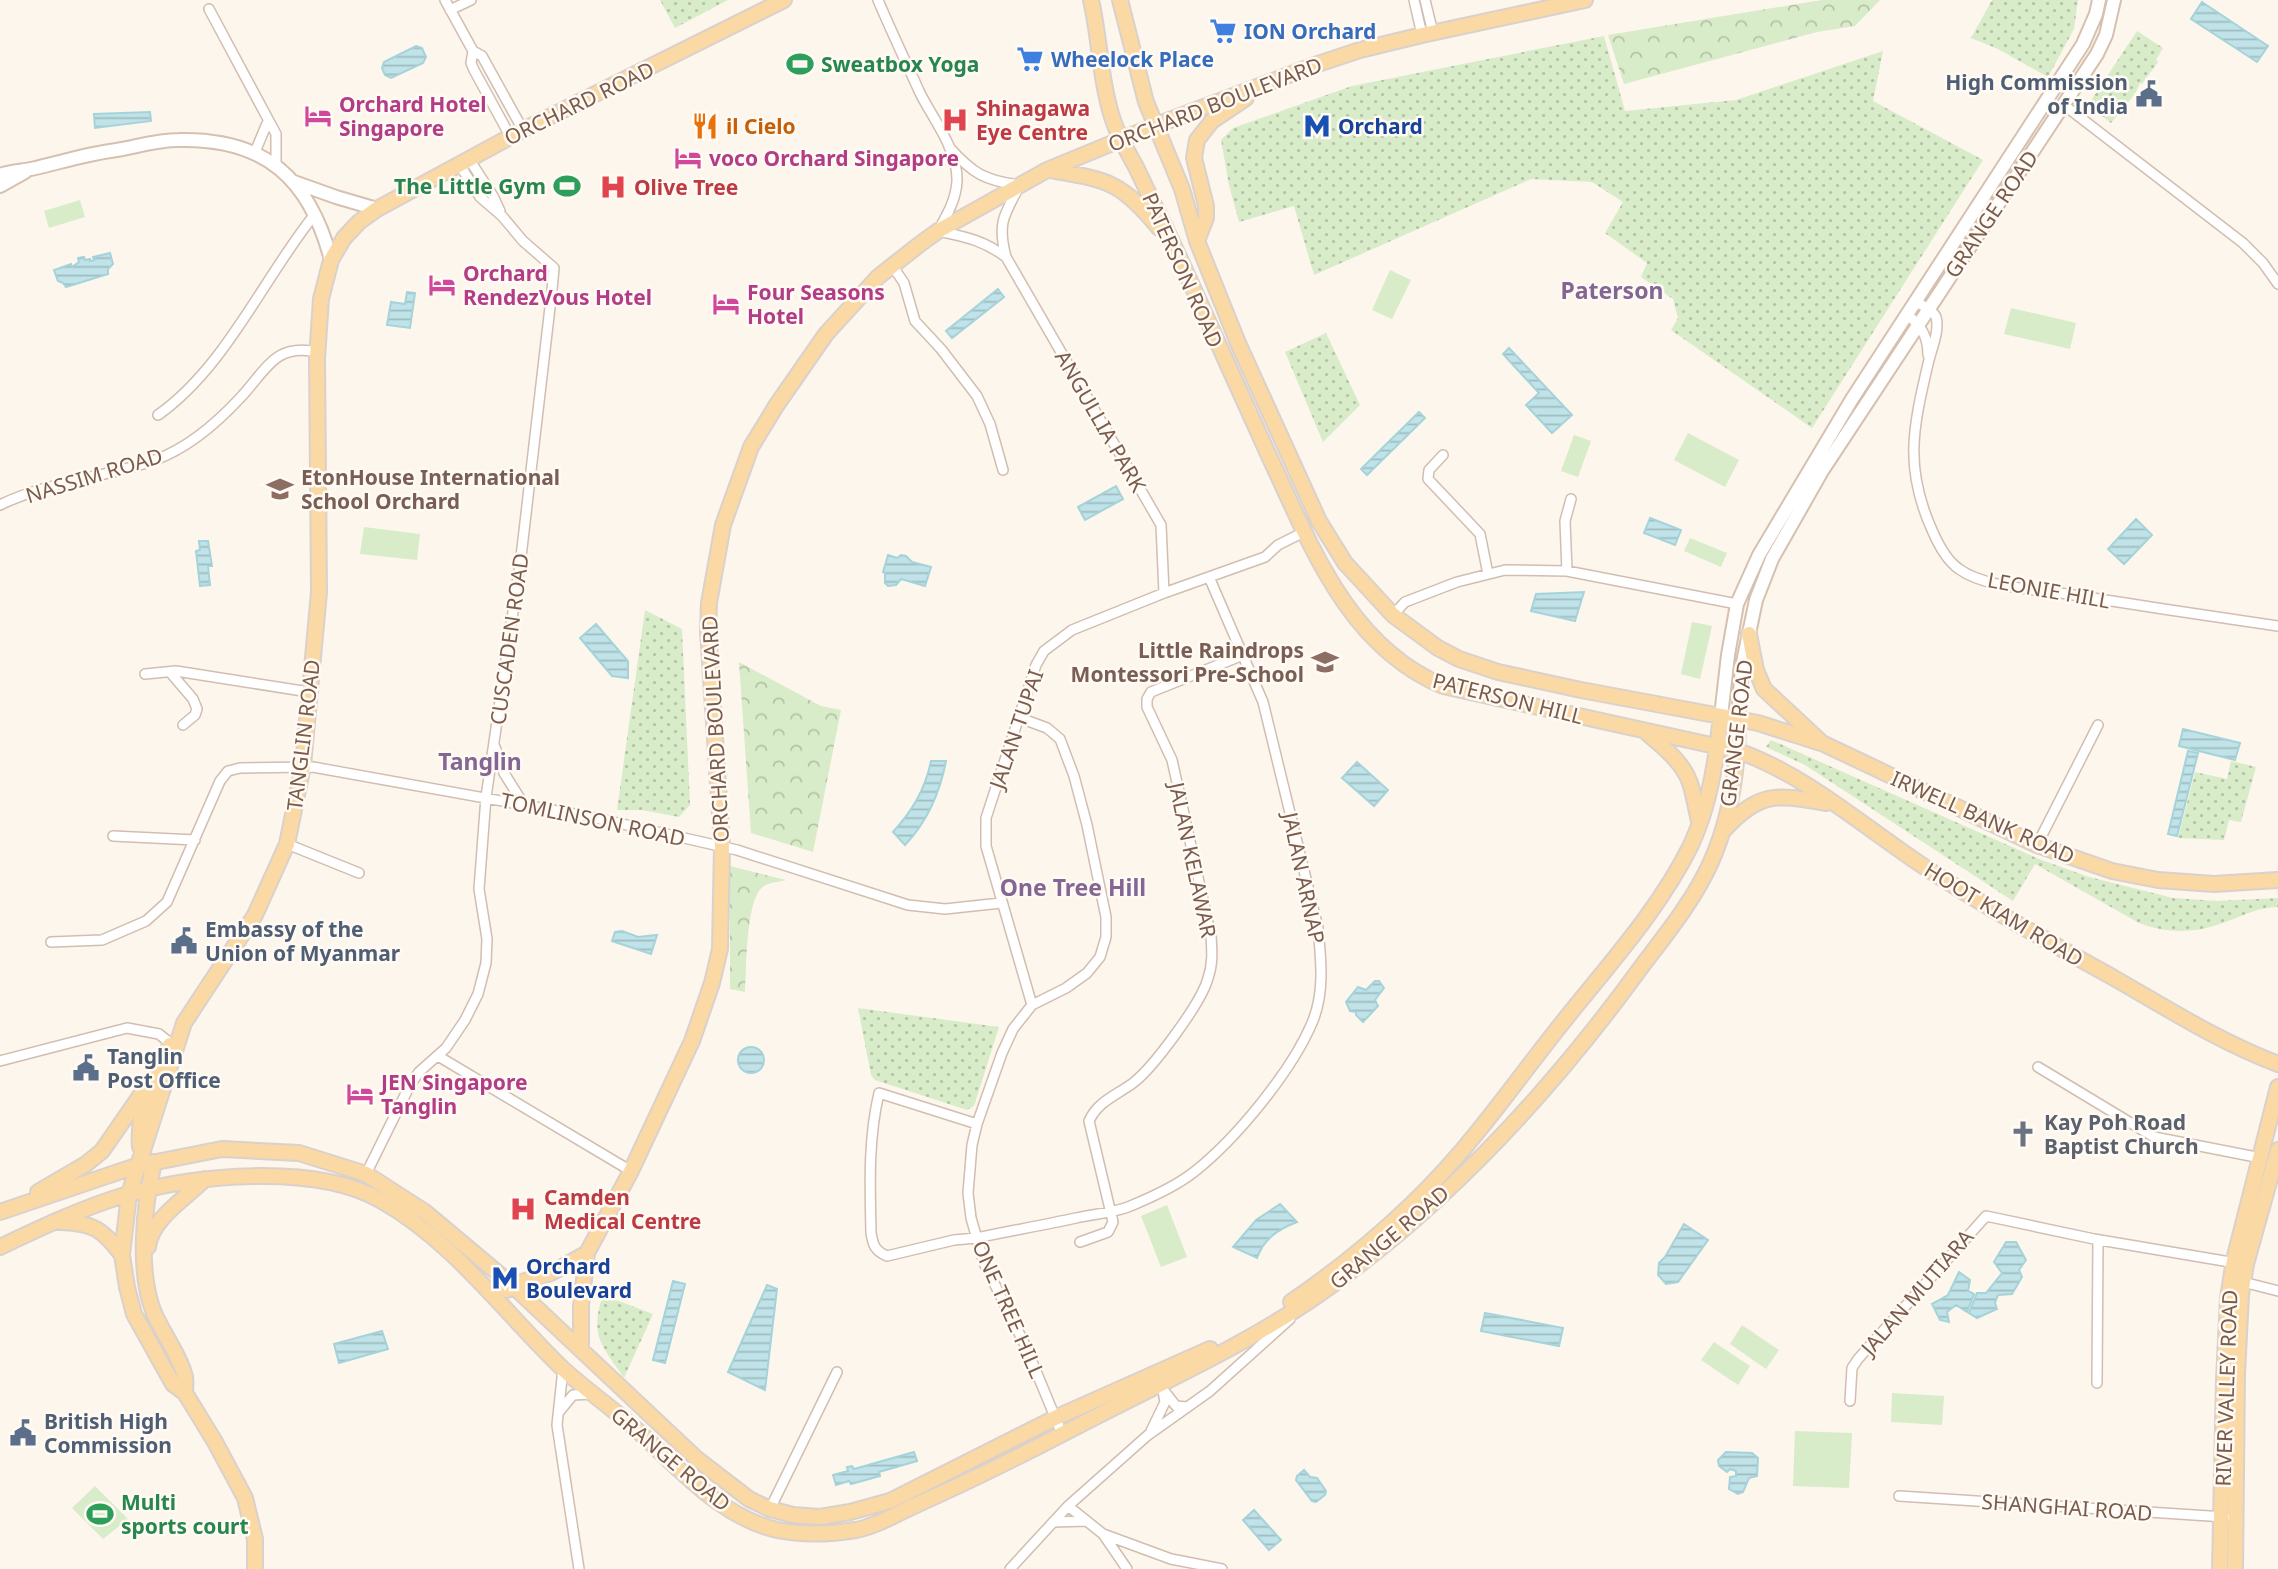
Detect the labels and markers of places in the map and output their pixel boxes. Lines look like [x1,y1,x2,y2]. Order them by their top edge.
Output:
supermarket icon: ION Orchard [1208,16,1238,46]
place label: ION Orchard [1244,17,1376,45]
supermarket icon: Wheelock Place [1015,44,1045,74]
place label: Wheelock Place [1051,45,1214,73]
sports icon: Sweatbox Yoga [785,49,815,79]
place label: Sweatbox Yoga [821,50,979,78]
place label: High Commission of India [1945,68,2128,120]
public building icon: High Commission of India [2134,79,2164,109]
place label: Orchard Hotel Singapore [339,90,486,142]
place label: Shinagawa Eye Centre [976,94,1090,146]
hotel icon: Orchard Hotel Singapore [303,101,333,131]
hospital icon: Shinagawa Eye Centre [940,105,970,135]
restaurant icon: il Cielo [690,111,720,141]
metro station icon: Orchard [1302,111,1332,141]
place label: il Cielo [726,112,796,140]
place label: Orchard [1338,112,1423,140]
hotel icon: voco Orchard Singapore [673,143,703,173]
place label: voco Orchard Singapore [709,144,959,172]
sports icon: The Little Gym [552,171,582,201]
place label: The Little Gym [394,172,546,200]
hospital icon: Olive Tree [598,172,628,202]
place label: Olive Tree [634,173,738,201]
place label: Orchard RendezVous Hotel [463,259,652,311]
hotel icon: Orchard RendezVous Hotel [427,270,457,300]
place label: Four Seasons Hotel [747,278,885,330]
hotel icon: Four Seasons Hotel [711,289,741,319]
place label: EtonHouse International School Orchard [301,463,560,515]
school or university icon: EtonHouse International School Orchard [265,474,295,504]
place label: Little Raindrops Montessori Pre-School [1071,636,1304,688]
school or university icon: Little Raindrops Montessori Pre-School [1310,647,1340,677]
place label: Embassy of the Union of Myanmar [205,915,401,967]
public building icon: Embassy of the Union of Myanmar [169,926,199,956]
place label: Tanglin Post Office [107,1042,221,1094]
public building icon: Tanglin Post Office [71,1053,101,1083]
place label: JEN Singapore Tanglin [379,1068,528,1120]
hotel icon: JEN Singapore Tanglin [345,1079,375,1109]
place label: Kay Poh Road Baptist Church [2044,1108,2199,1160]
church icon: Kay Poh Road Baptist Church [2008,1119,2038,1149]
place label: Camden Medical Centre [544,1183,701,1235]
hospital icon: Camden Medical Centre [508,1194,538,1224]
place label: Orchard Boulevard [526,1252,632,1304]
metro station icon: Orchard Boulevard [490,1263,520,1293]
place label: British High Commission [44,1407,172,1459]
public building icon: British High Commission [8,1418,38,1448]
place label: Multi sports court [121,1488,249,1540]
sports icon: Multi sports court [85,1499,115,1529]

